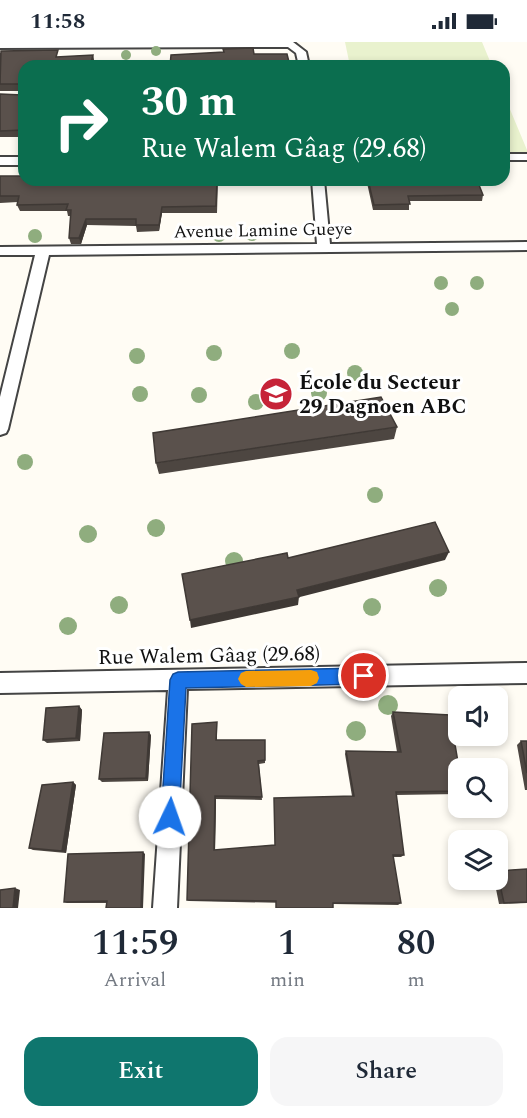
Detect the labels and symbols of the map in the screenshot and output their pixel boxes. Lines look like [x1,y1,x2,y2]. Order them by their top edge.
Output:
street label: Avenue Lamine Gueye [173,215,353,246]
place label: École du Secteur 29 Dagnoen ABC [299,367,467,423]
school or university icon: École du Secteur 29 Dagnoen ABC [258,376,294,412]
street label: Rue Walem Gâag (29.68) [98,638,320,674]
pin [338,650,389,701]
position arrow [138,785,202,849]

